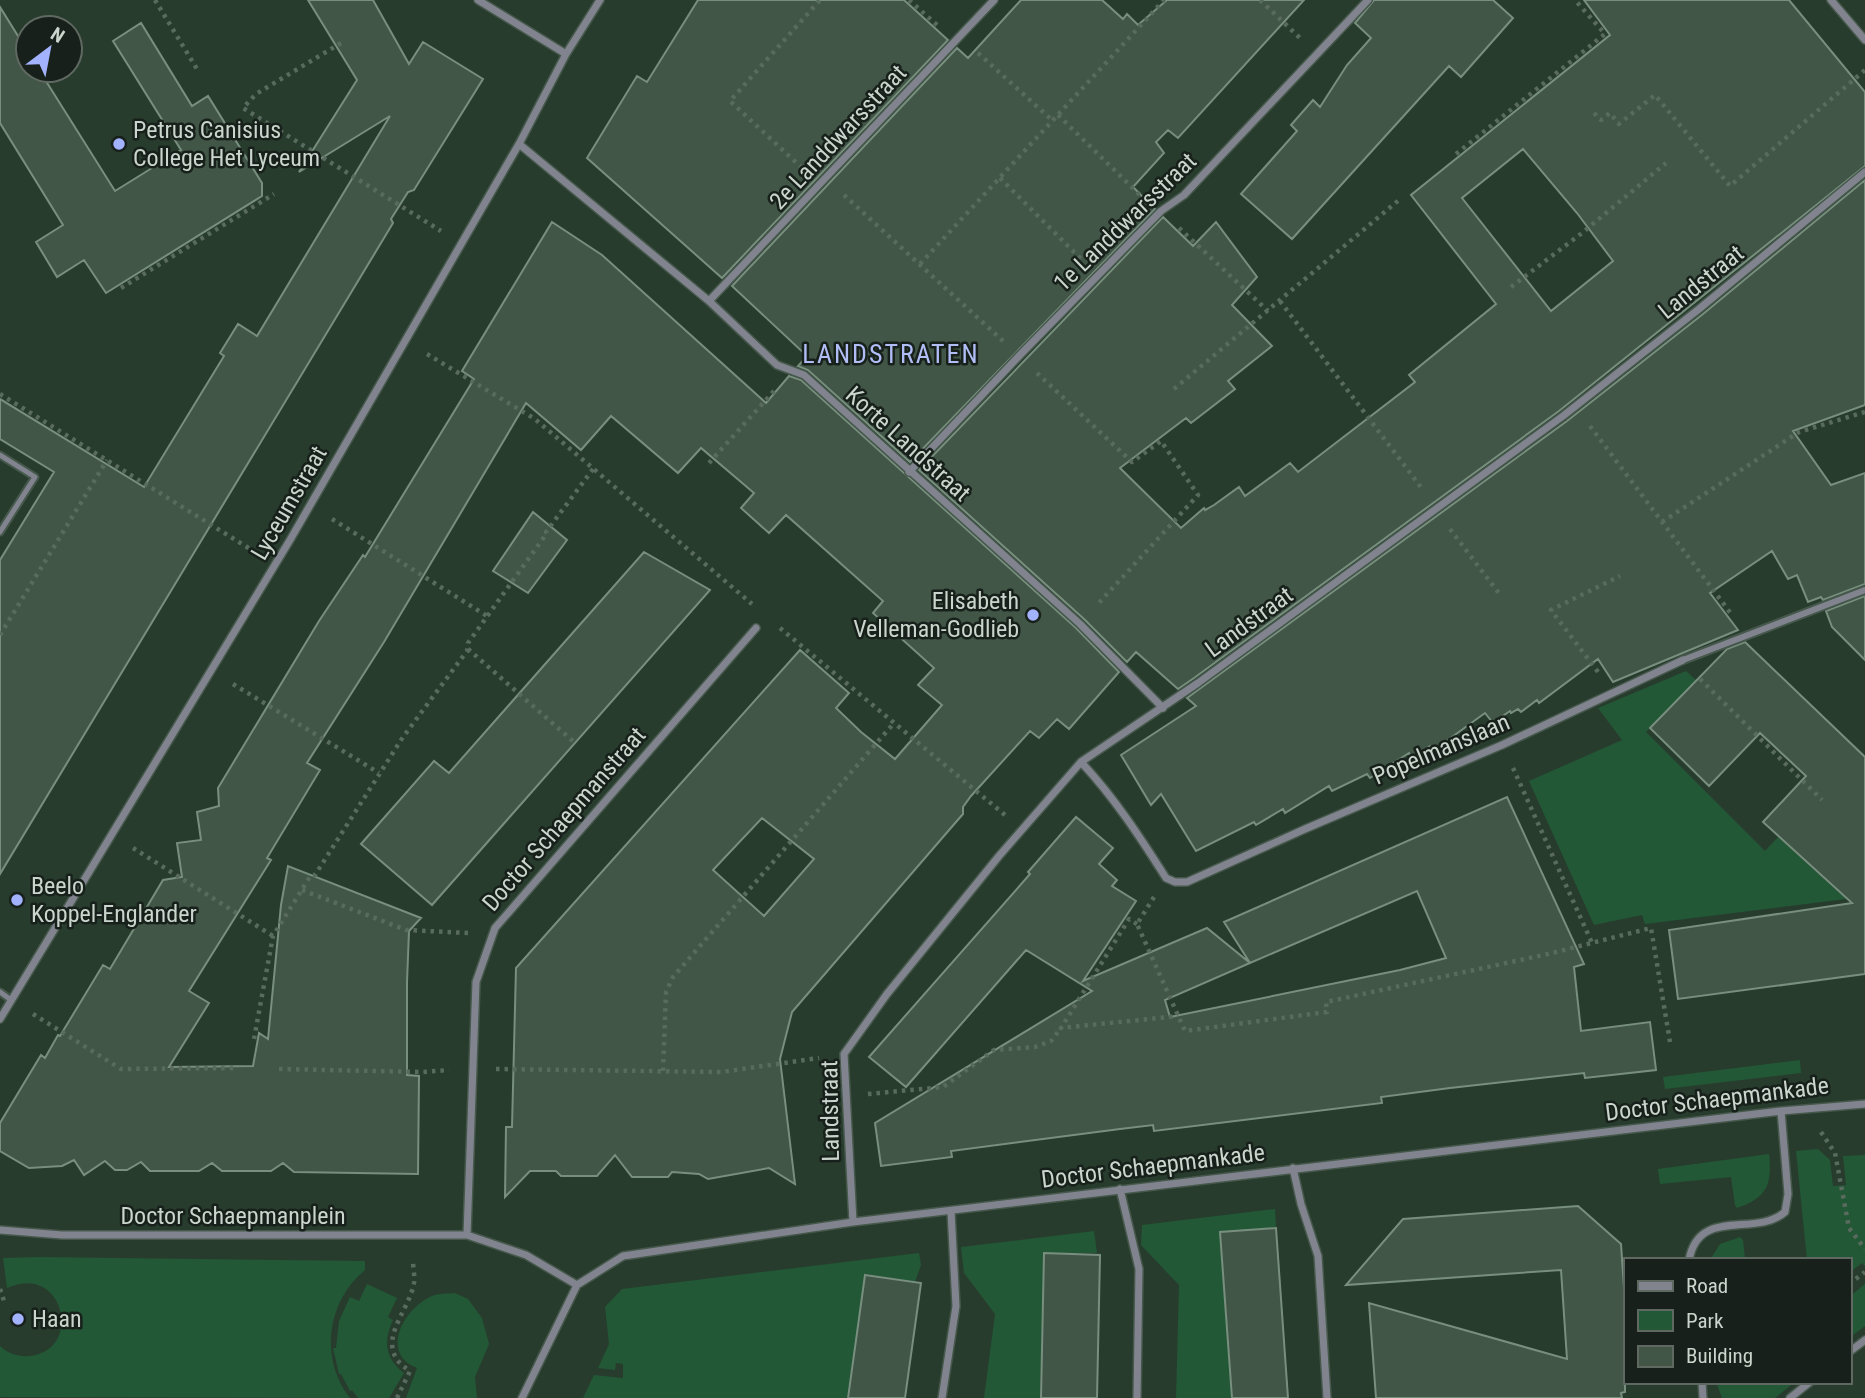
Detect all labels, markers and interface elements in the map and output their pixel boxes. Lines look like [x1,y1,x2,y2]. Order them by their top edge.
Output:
north arrow [14,14,84,84]
text: N [47,22,69,48]
street label: 2e Landdwarsstraat [764,59,912,215]
place label: Petrus Canisius College Het Lyceum [133,116,320,172]
marker: Petrus Canisius College Het Lyceum [111,136,127,152]
street label: 1e Landdwarsstraat [1048,147,1202,297]
street label: Landstraat [1653,239,1749,325]
district label: LANDSTRATEN [802,339,980,369]
street label: Korte Landstraat [840,381,976,507]
street label: Lyceumstraat [245,441,333,565]
street label: Landstraat [1200,581,1298,663]
place label: Elisabeth Velleman-Godlieb [853,587,1019,643]
marker: Elisabeth Velleman-Godlieb [1025,607,1041,623]
street label: Popelmanslaan [1368,708,1514,790]
street label: Doctor Schaepmanstraat [477,721,651,917]
place label: Beelo Koppel-Englander [31,872,197,928]
marker: Beelo Koppel-Englander [9,892,25,908]
street label: Landstraat [815,1060,845,1162]
street label: Doctor Schaepmankade [1604,1071,1830,1127]
street label: Doctor Schaepmankade [1040,1138,1266,1194]
street label: Doctor Schaepmanplein [120,1202,346,1230]
legend [1624,1258,1851,1384]
text: Road [1686,1274,1728,1298]
place label: Haan [32,1305,82,1333]
text: Park [1686,1309,1724,1333]
marker: Haan [10,1311,26,1327]
text: Building [1686,1344,1753,1368]

